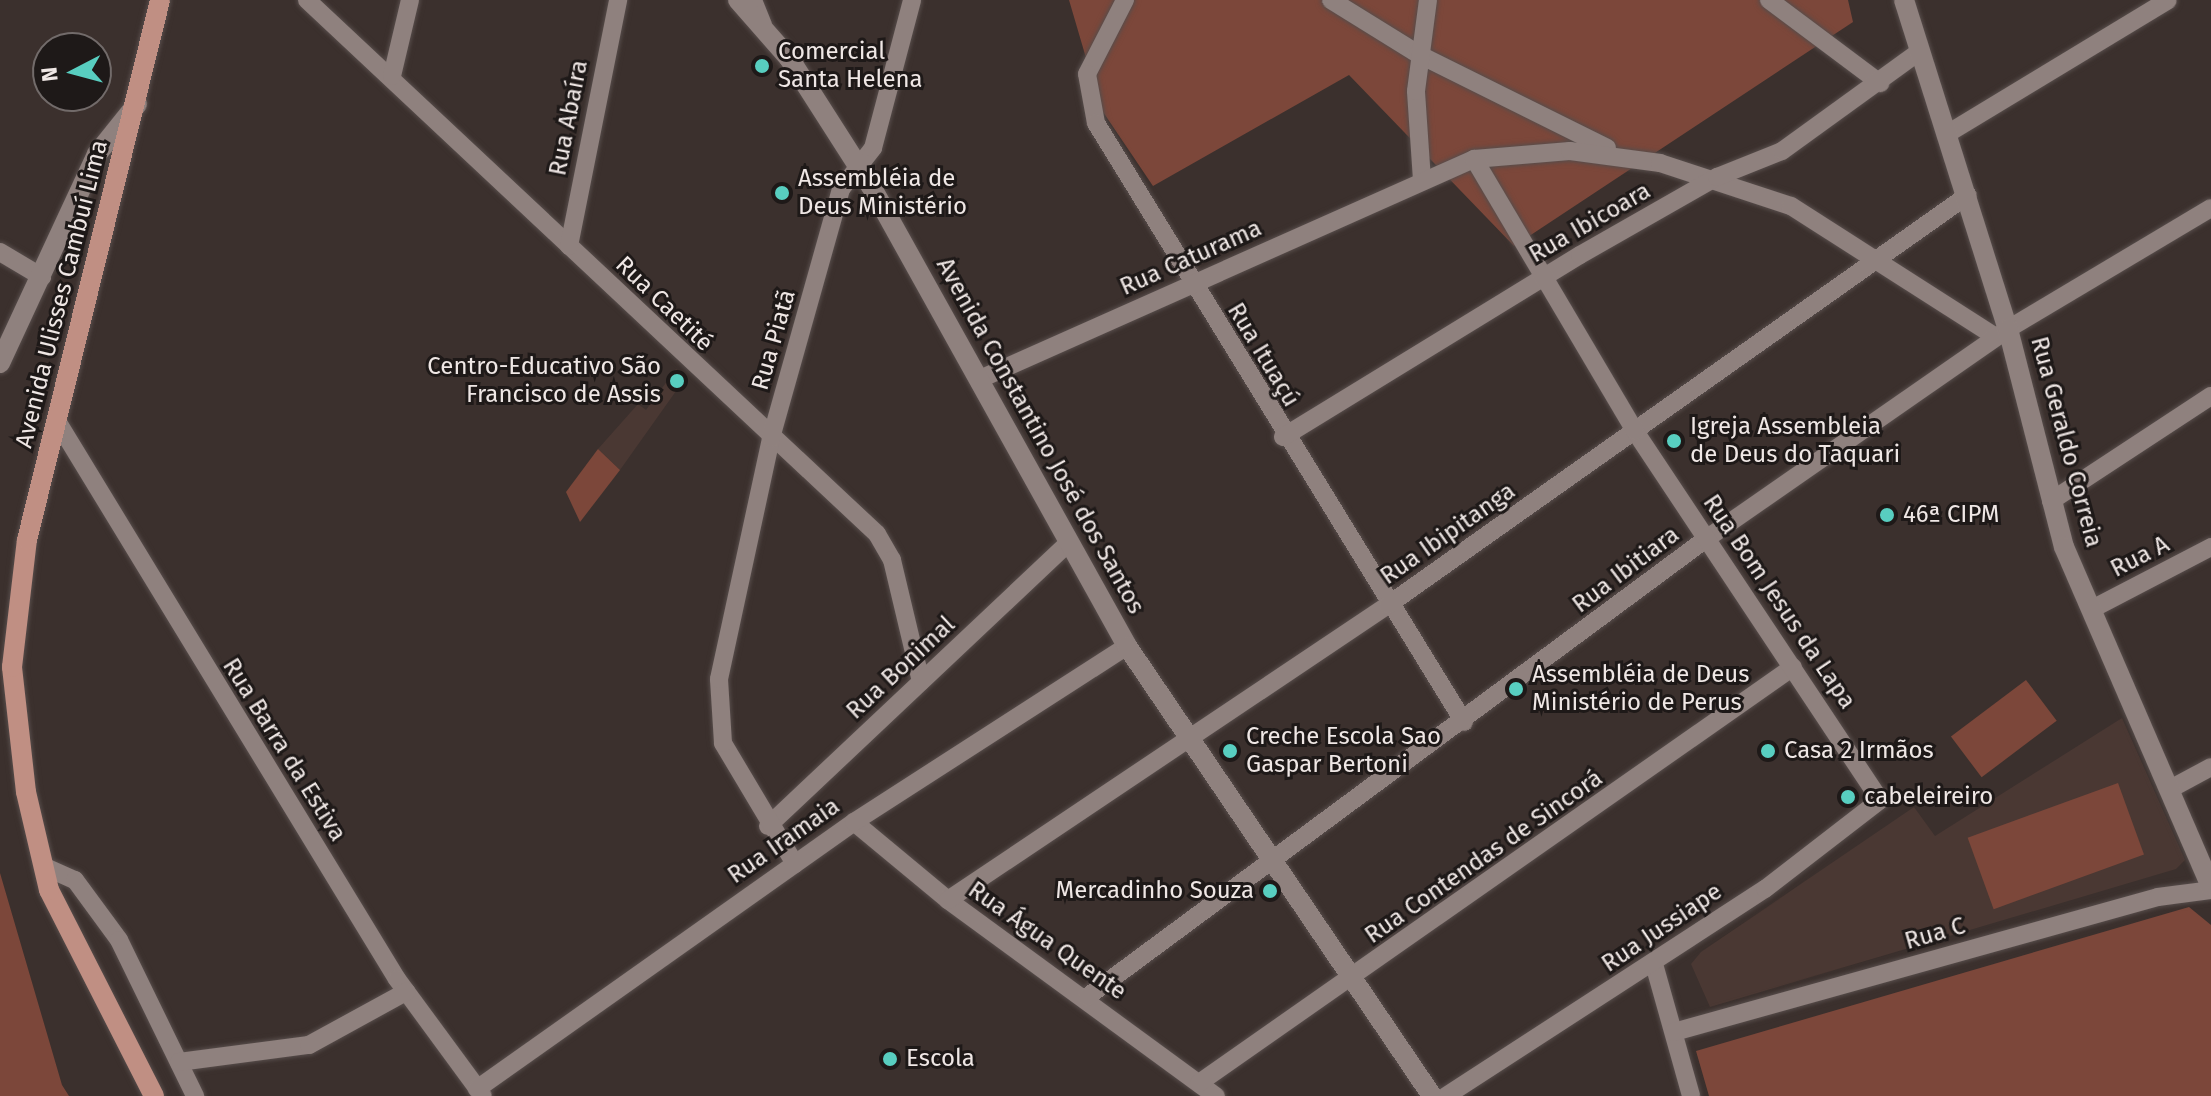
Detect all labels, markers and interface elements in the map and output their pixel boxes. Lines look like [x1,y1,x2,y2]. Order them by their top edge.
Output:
north arrow [32,32,112,112]
place label: Comercial Santa Helena [778,38,923,94]
marker: Comercial Santa Helena [753,57,771,75]
street label: Rua Abaíra [544,58,594,178]
text: N [35,66,64,83]
street label: Avenida Ulisses Cambuí Lima [10,137,114,451]
place label: Assembléia de Deus Ministério [798,165,967,221]
street label: Rua Ibicoara [1524,177,1656,269]
marker: Assembléia de Deus Ministério [773,184,791,202]
street label: Rua Caturama [1116,214,1266,302]
street label: Rua Caetité [609,251,719,357]
street label: Avenida Constantino José dos Santos [930,253,1150,619]
street label: Rua Piatã [746,286,802,394]
street label: Rua Ituaçú [1221,298,1305,412]
street label: Rua Geraldo Correia [2024,334,2108,550]
place label: Centro-Educativo São Francisco de Assis [427,353,661,409]
marker: Centro-Educativo São Francisco de Assis [668,372,686,390]
place label: Igreja Assembleia de Deus do Taquari [1690,413,1900,469]
marker: Igreja Assembleia de Deus do Taquari [1665,432,1683,450]
street label: Rua Ibipitanga [1375,477,1521,591]
street label: Rua Bom Jesus da Lapa [1697,489,1861,715]
place label: 46ª CIPM [1903,501,1999,529]
marker: 46ª CIPM [1878,506,1896,524]
street label: Rua Ibitiara [1567,521,1685,619]
street label: Rua A [2106,530,2174,584]
street label: Rua Bonimal [841,610,961,726]
street label: Rua Barra da Estiva [216,653,352,847]
place label: Assembléia de Deus Ministério de Perus [1532,661,1750,717]
marker: Assembléia de Deus Ministério de Perus [1507,680,1525,698]
place label: Creche Escola Sao Gaspar Bertoni [1246,723,1441,779]
place label: Casa 2 Irmãos [1784,737,1934,765]
marker: Creche Escola Sao Gaspar Bertoni [1221,742,1239,760]
marker: Casa 2 Irmãos [1759,742,1777,760]
street label: Rua Contendas de Sincorá [1360,764,1608,950]
place label: cabeleireiro [1864,783,1993,811]
marker: cabeleireiro [1839,788,1857,806]
street label: Rua Iramaia [723,792,845,890]
street label: Rua Água Quente [962,876,1132,1006]
place label: Mercadinho Souza [1056,877,1254,905]
street label: Rua Jussiape [1597,877,1727,979]
marker: Mercadinho Souza [1261,882,1279,900]
street label: Rua C [1902,912,1968,956]
place label: Escola [906,1045,975,1073]
marker: Escola [881,1050,899,1068]

